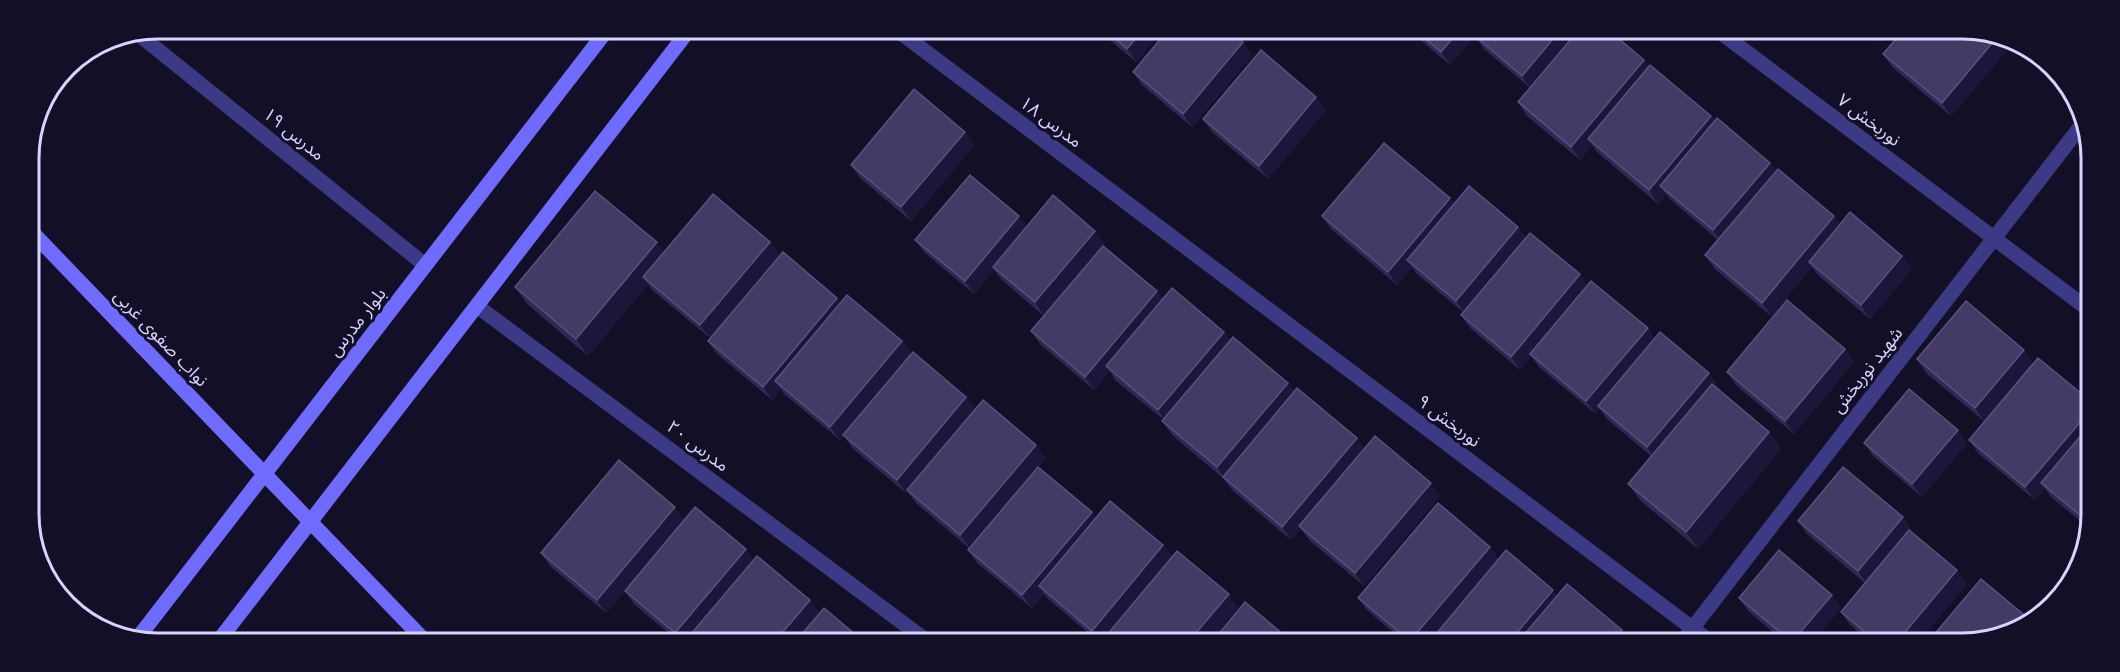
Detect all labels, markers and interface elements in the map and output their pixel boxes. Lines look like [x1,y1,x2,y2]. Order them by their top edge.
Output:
street label: نوربخش ۷ [1833,88,1906,151]
street label: مدرس ۱۸ [1015,91,1087,153]
street label: مدرس ۱۹ [259,102,330,165]
street label: بلوار مدرس [322,283,391,361]
street label: نواب صفوی غربی [109,284,214,391]
street label: شهید نوربخش [1826,322,1907,417]
street label: نوربخش ۹ [1413,389,1486,452]
street label: مدرس ۲۰ [662,415,734,477]

